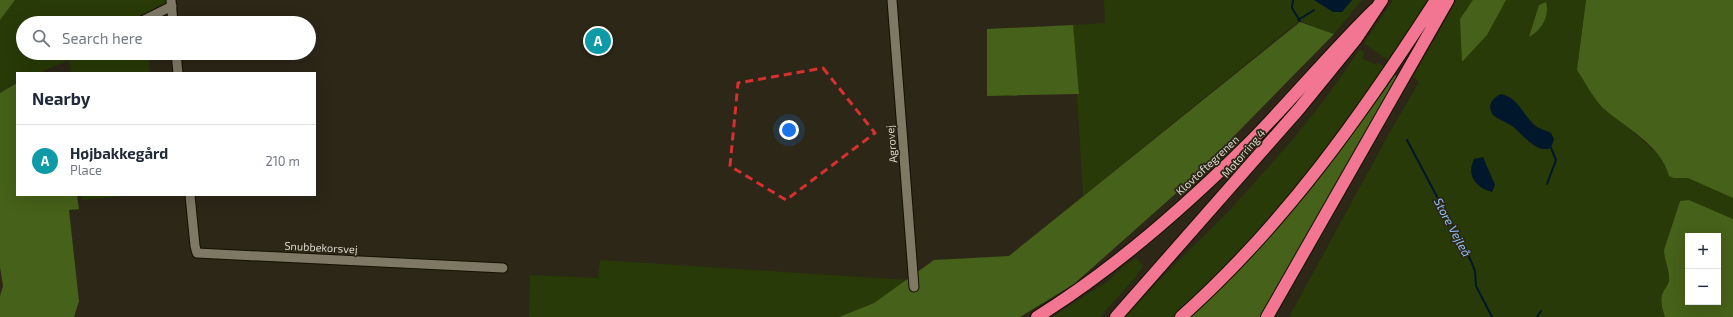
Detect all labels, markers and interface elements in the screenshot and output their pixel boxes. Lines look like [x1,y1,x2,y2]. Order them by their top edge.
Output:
search box [16,16,316,60]
pin: A [585,26,611,56]
icon: search [30,27,52,49]
text: Search here [62,29,143,47]
text: Nearby [32,88,90,108]
your location [779,120,799,140]
street label: Agrovej [883,124,900,163]
street label: Motorring 4 [1219,126,1268,180]
street label: Klovtoftegrenen [1173,132,1241,198]
text: Højbakkegård [70,144,168,162]
text: A [41,153,49,169]
text: 210 m [265,153,300,169]
text: Place [70,162,102,178]
water label: Store Vejleå [1431,195,1474,259]
map controls [1685,233,1721,305]
button: + [1685,233,1721,269]
street label: Snubbekorsvej [284,239,358,256]
button: − [1685,269,1721,305]

